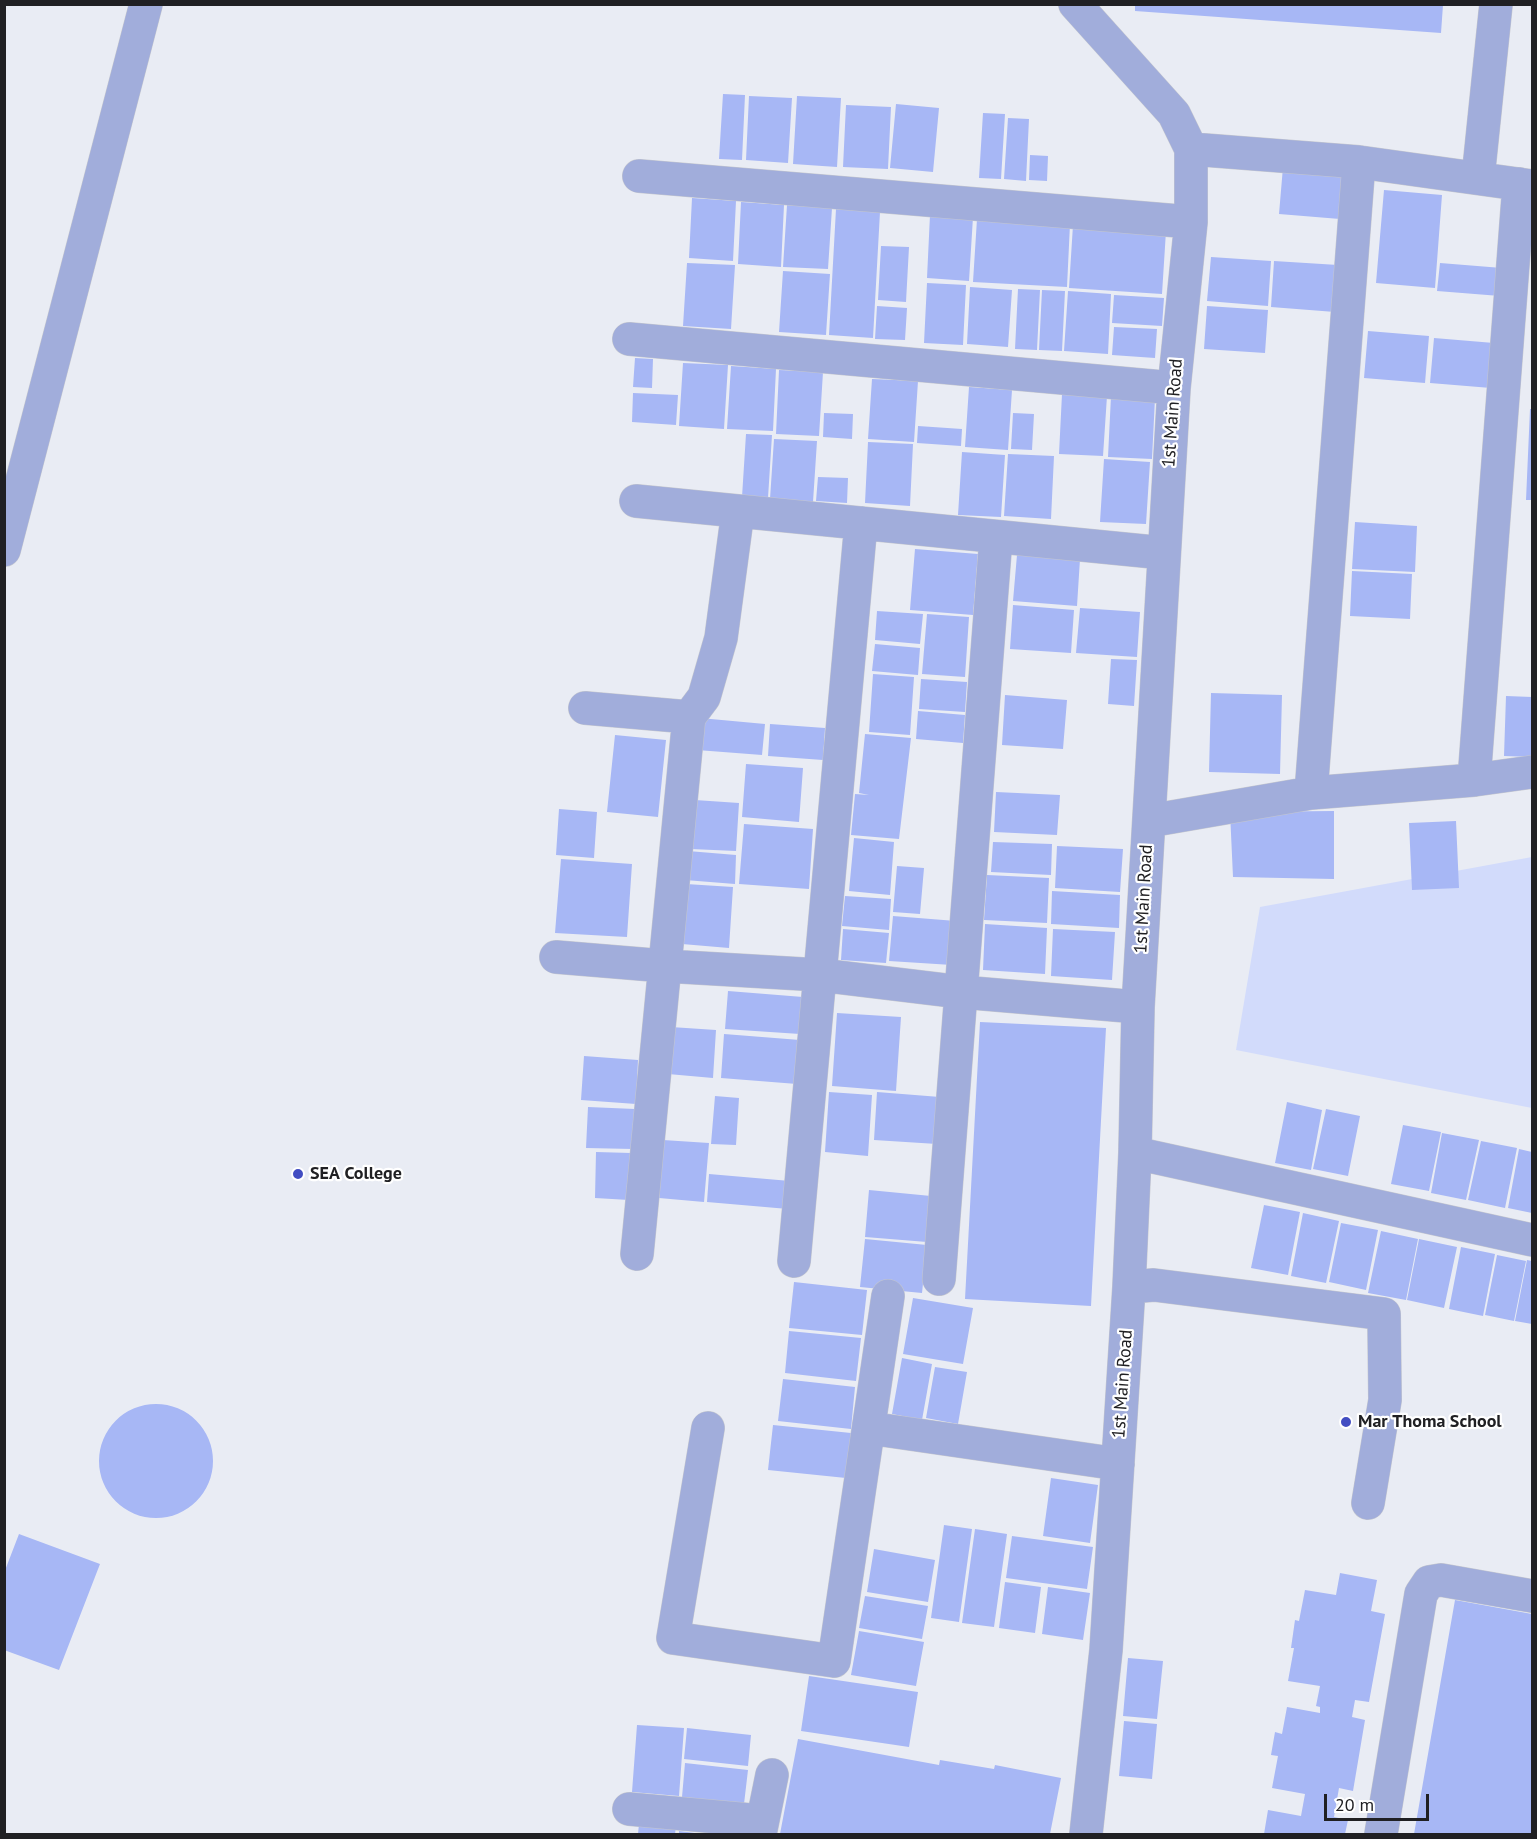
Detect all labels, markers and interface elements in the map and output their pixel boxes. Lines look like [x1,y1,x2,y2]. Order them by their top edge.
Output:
street label: 1st Main Road [1158,358,1188,468]
street label: 1st Main Road [1130,844,1158,954]
place label: SEA College [310,1163,402,1185]
marker: SEA College [291,1167,305,1181]
street label: 1st Main Road [1108,1329,1138,1439]
place label: Mar Thoma School [1358,1411,1502,1433]
marker: Mar Thoma School [1339,1415,1353,1429]
scale bar [1327,1782,1432,1820]
text: 20 m [1335,1793,1374,1816]

